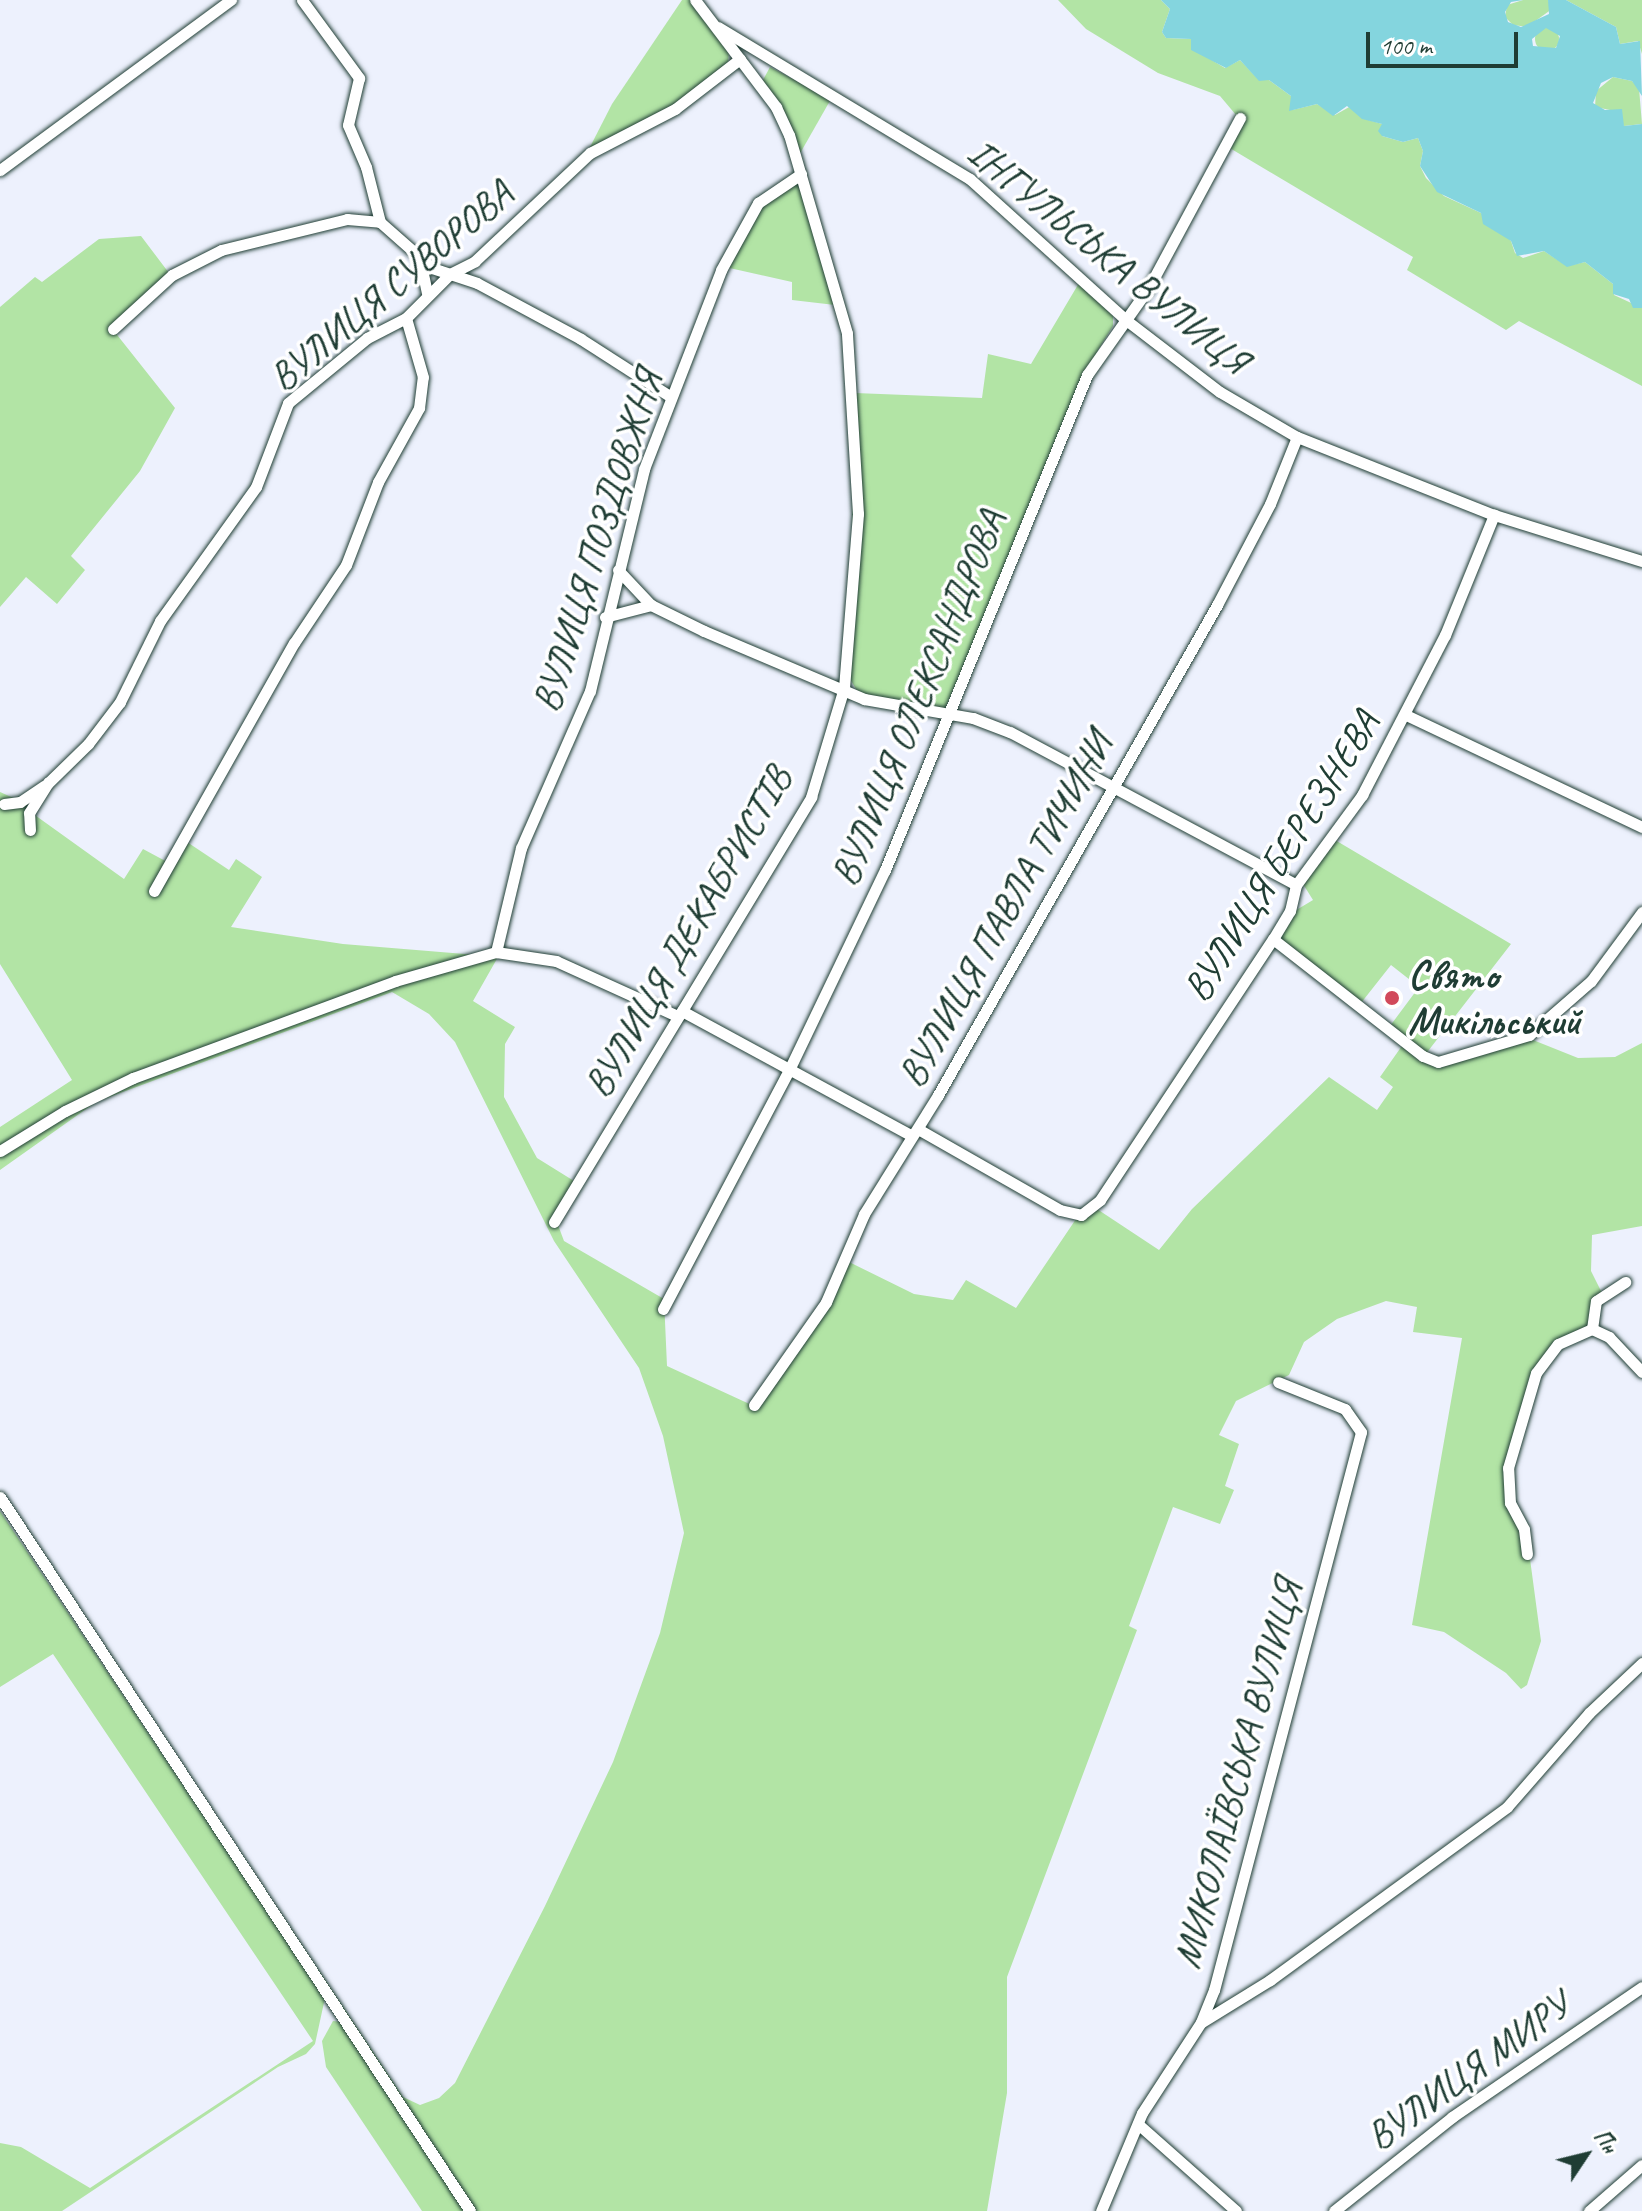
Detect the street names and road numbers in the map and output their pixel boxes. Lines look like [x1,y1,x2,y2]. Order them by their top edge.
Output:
street label: ІНГУЛЬСЬКА ВУЛИЦЯ [959,129,1257,383]
street label: ВУЛИЦЯ СУВОРОВА [260,170,522,402]
street label: ВУЛИЦЯ ПОЗДОВЖНЯ [522,364,672,718]
street label: ВУЛИЦЯ ОЛЕКСАНДРОВА [821,503,1015,893]
street label: ВУЛИЦЯ БЕРЕЗНЕВА [1172,702,1390,1010]
street label: ВУЛИЦЯ ПАВЛА ТИЧИНИ [888,724,1122,1096]
street label: ВУЛИЦЯ ДЕКАБРИСТІВ [574,758,802,1106]
street label: МИКОЛАЇВСЬКА ВУЛИЦЯ [1162,1576,1312,1972]
street label: ВУЛИЦЯ МИРУ [1357,1981,1579,2161]

